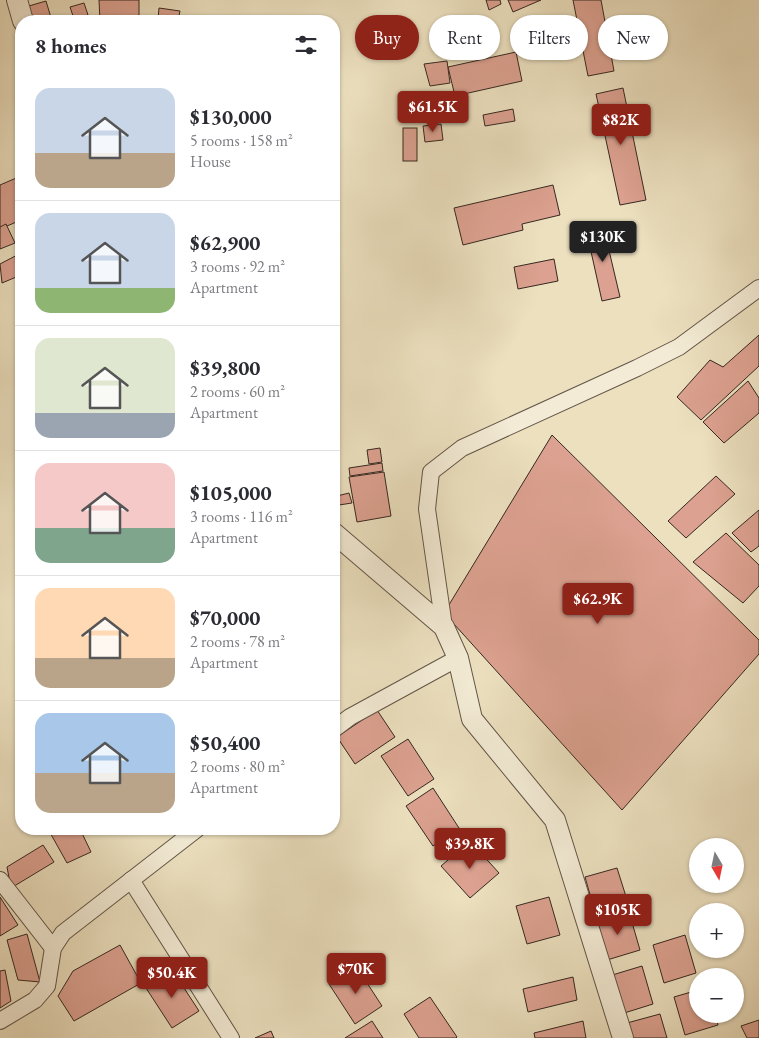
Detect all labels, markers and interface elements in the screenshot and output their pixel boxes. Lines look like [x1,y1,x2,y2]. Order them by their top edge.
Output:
chip: Buy [355,15,419,60]
chip: Rent [429,15,500,60]
chip: Filters [510,15,588,60]
chip: New [598,15,668,60]
icon: filters [292,31,320,59]
text: 8 homes [35,32,107,59]
pin: $61.5K [392,90,474,133]
text: $61.5K [409,96,457,117]
text: $130,000 [190,103,272,130]
pin: $82K [591,104,651,146]
icon: home [75,108,135,168]
text: $82K [603,109,639,130]
text: 5 rooms · 158 m² [190,130,293,151]
text: House [190,151,231,172]
pin: $130K [568,220,638,263]
text: $130K [581,226,625,247]
text: $62,900 [190,229,260,256]
icon: home [75,233,135,293]
text: 3 rooms · 92 m² [190,256,285,277]
text: Apartment [190,277,258,298]
text: $39,800 [190,354,260,381]
icon: home [75,358,135,418]
text: 2 rooms · 60 m² [190,381,285,402]
text: Apartment [190,402,258,423]
text: $105,000 [190,479,272,506]
icon: home [75,483,135,543]
text: 3 rooms · 116 m² [190,506,293,527]
text: Apartment [190,527,258,548]
pin: $62.9K [557,582,639,625]
text: $62.9K [574,588,622,609]
text: $70,000 [190,604,260,631]
icon: home [75,608,135,668]
text: 2 rooms · 78 m² [190,631,285,652]
text: Apartment [190,652,258,673]
text: $50,400 [190,729,260,756]
icon: home [75,733,135,793]
text: 2 rooms · 80 m² [190,756,285,777]
text: Apartment [190,777,258,798]
pin: $39.8K [429,828,511,870]
text: $39.8K [446,833,494,854]
north arrow [689,838,744,892]
map controls [689,838,744,1023]
pin: $105K [583,894,653,936]
text: $105K [596,899,640,920]
button: + [689,903,744,958]
pin: $70K [326,952,386,995]
pin: $50.4K [131,956,213,999]
text: $70K [338,958,374,979]
text: $50.4K [148,962,196,983]
button: − [689,968,744,1023]

